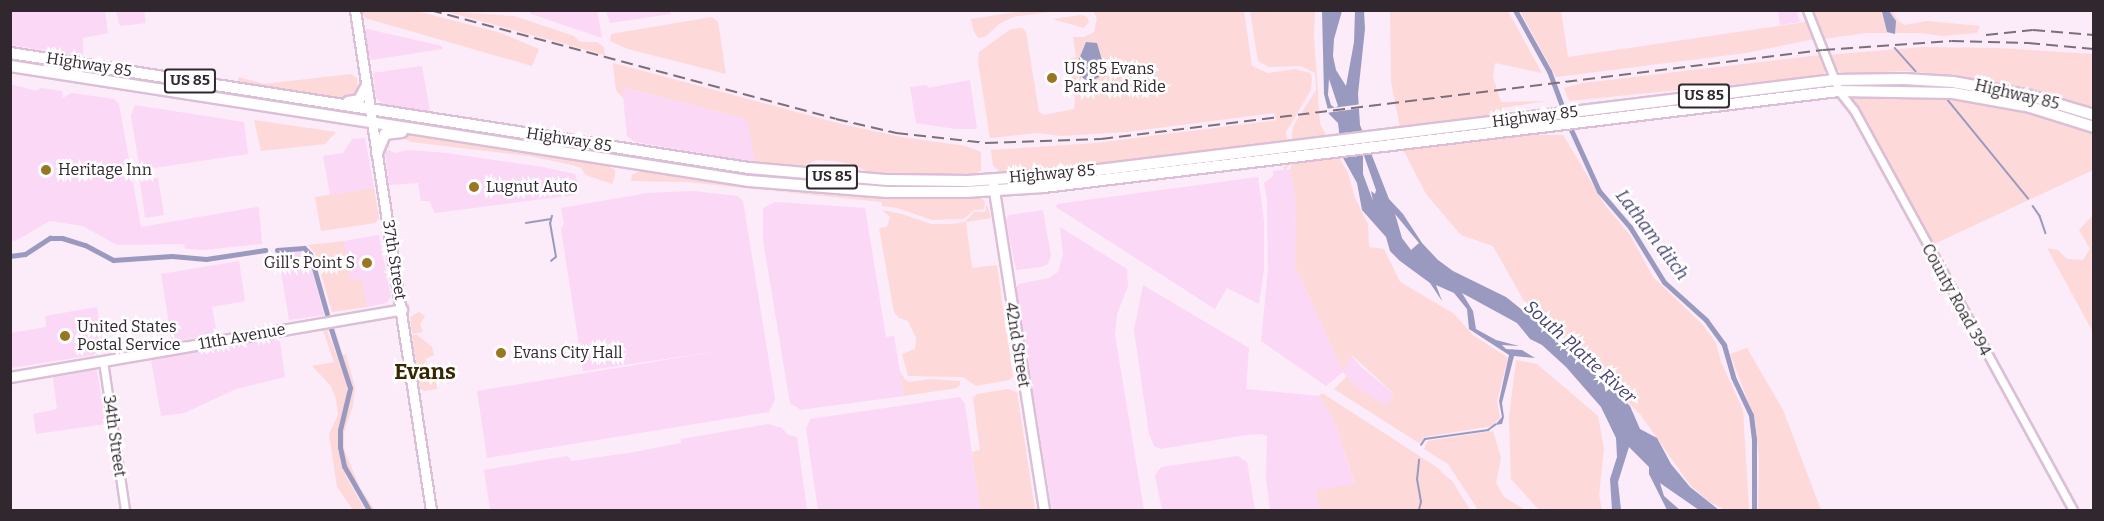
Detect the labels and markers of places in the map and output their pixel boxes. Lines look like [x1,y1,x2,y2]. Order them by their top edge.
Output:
place label: US 85 Evans Park and Ride [1064,59,1166,97]
marker: US 85 Evans Park and Ride [1045,71,1059,85]
place label: Heritage Inn [58,160,152,180]
marker: Heritage Inn [39,163,53,177]
place label: Lugnut Auto [486,177,578,197]
marker: Lugnut Auto [467,180,481,194]
place label: Gill's Point S [264,253,355,273]
marker: Gill's Point S [360,256,374,270]
place label: United States Postal Service [77,317,180,355]
marker: United States Postal Service [58,329,72,343]
place label: Evans City Hall [513,343,623,363]
marker: Evans City Hall [494,346,508,360]

